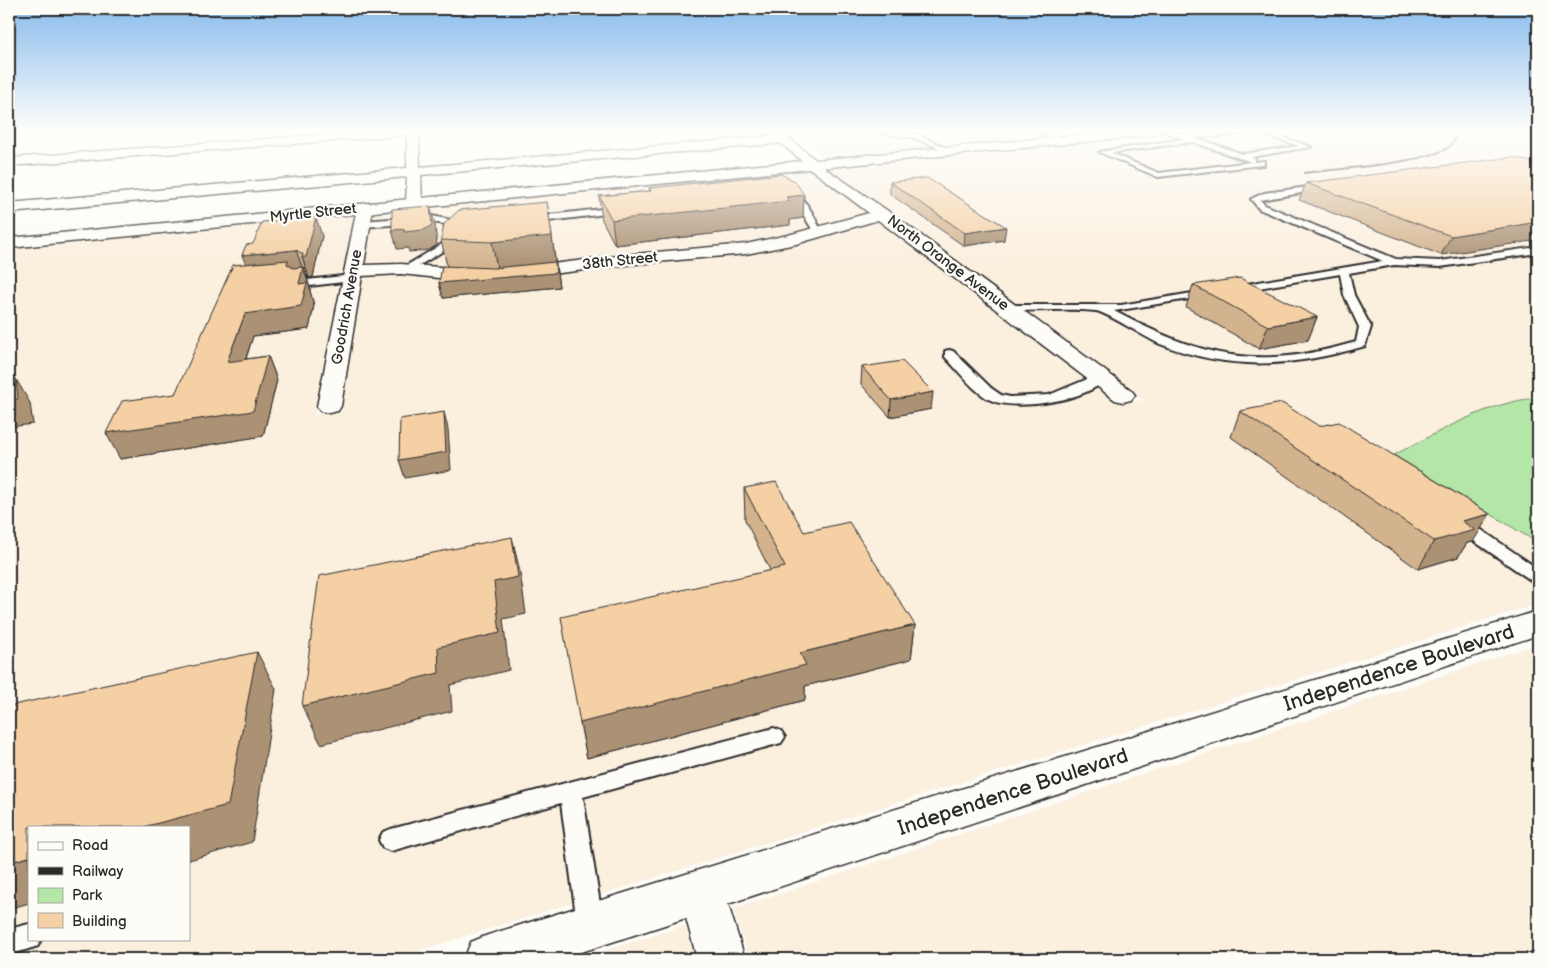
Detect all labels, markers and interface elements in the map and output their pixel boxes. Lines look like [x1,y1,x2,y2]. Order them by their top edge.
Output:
street label: Myrtle Street [269,199,358,227]
street label: North Orange Avenue [883,211,1013,315]
street label: Goodrich Avenue [328,248,366,366]
street label: 38th Street [581,248,659,274]
street label: Independence Boulevard [1281,619,1517,717]
street label: Independence Boulevard [895,743,1131,841]
legend [28,826,190,940]
text: Road [72,836,108,855]
text: Railway [72,862,123,881]
text: Park [72,886,103,905]
text: Building [72,912,127,931]

